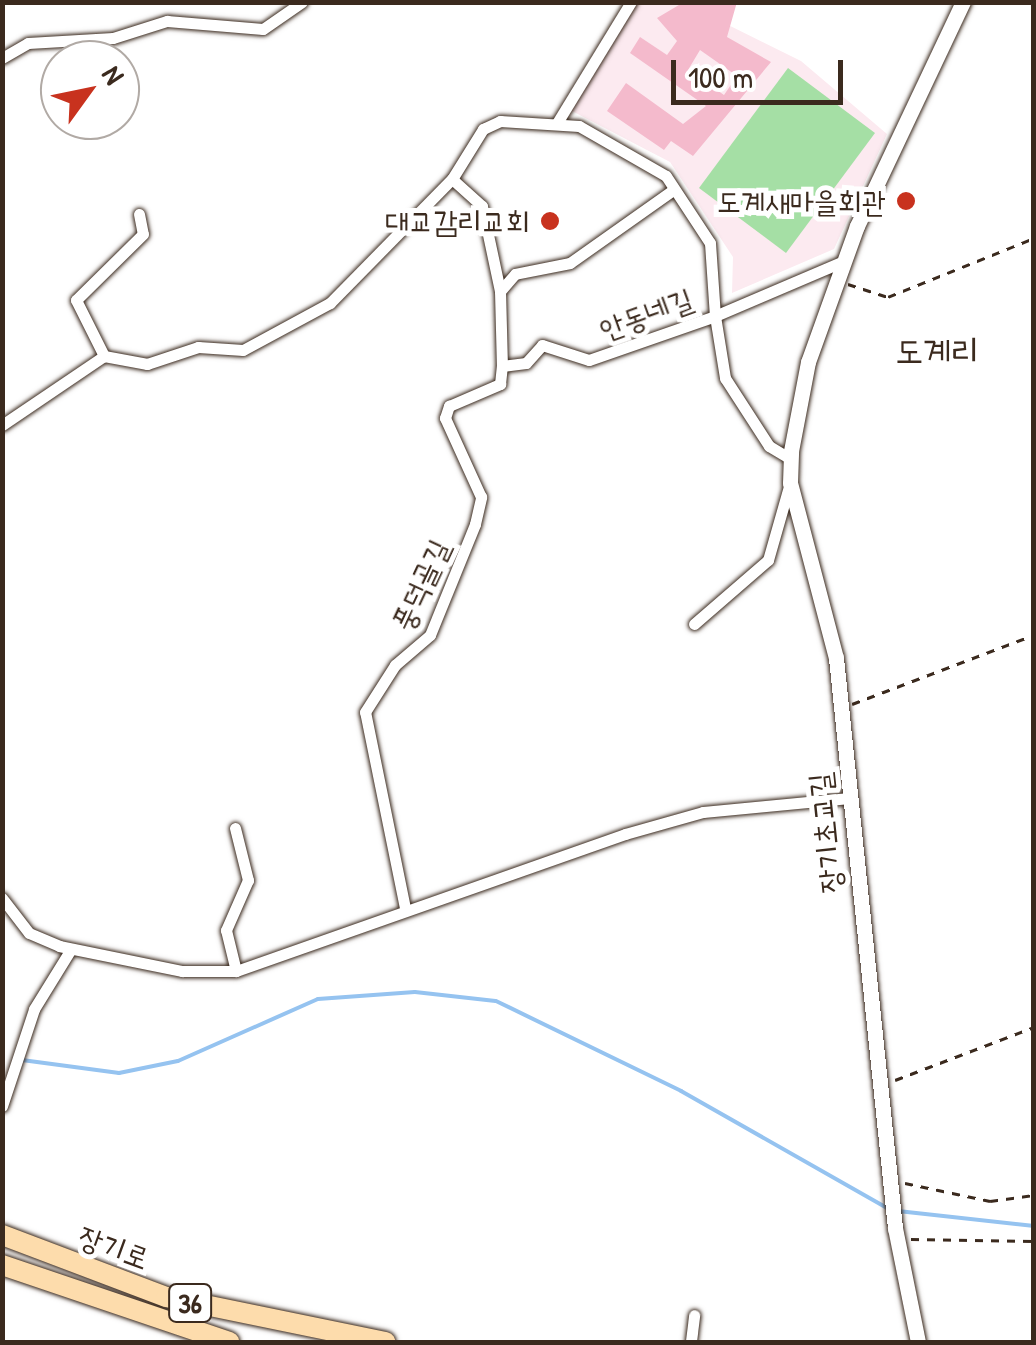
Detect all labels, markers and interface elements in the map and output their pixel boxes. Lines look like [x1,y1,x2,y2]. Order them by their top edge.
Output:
north arrow [40,40,140,140]
scale bar [676,40,848,102]
text: 100 m [688,57,753,97]
text: N [93,58,133,91]
place label: 도계새마을회관 [717,183,886,219]
marker: 도계새마을회관 [895,190,917,212]
place label: 대교감리교회 [385,203,530,239]
marker: 대교감리교회 [539,210,561,232]
street label: 안동네길 [594,281,698,347]
district label: 도계리 [895,330,979,372]
street label: 풍덕골길 [383,534,457,636]
street label: 장기초교길 [801,771,849,895]
street label: 장기로 [74,1218,154,1276]
road number: 36 [168,1280,212,1326]

